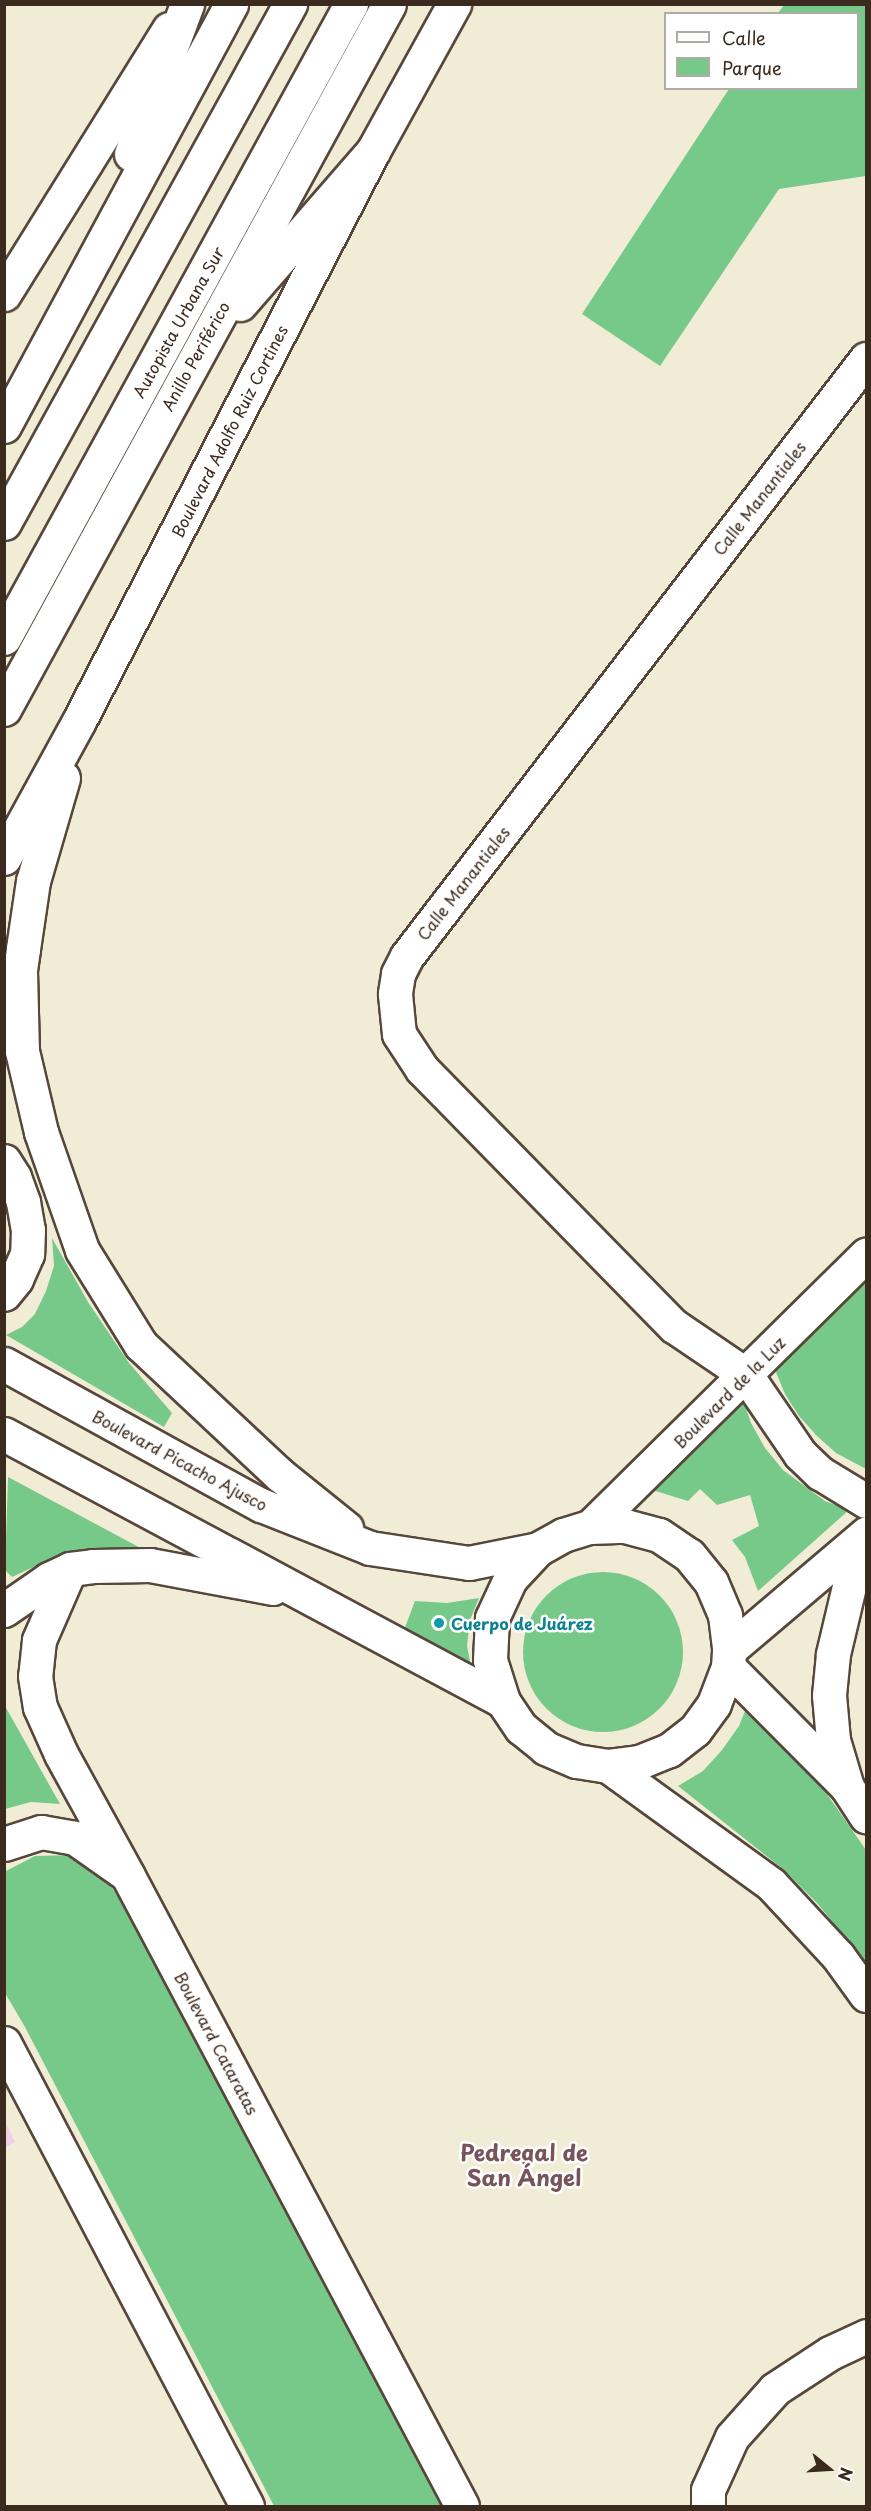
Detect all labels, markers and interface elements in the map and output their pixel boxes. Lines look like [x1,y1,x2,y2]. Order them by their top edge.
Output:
legend [664,12,859,90]
text: Calle [722,24,766,51]
text: Parque [722,54,782,81]
street label: Autopista Urbana Sur [129,243,227,401]
street label: Anillo Periférico [157,298,233,414]
street label: Boulevard Adolfo Ruiz Cortines [166,321,292,541]
street label: Calle Manantiales [708,437,810,559]
street label: Calle Manantiales [412,822,514,944]
street label: Boulevard de la Luz [669,1332,789,1452]
street label: Boulevard Picacho Ajusco [89,1405,271,1515]
place label: Cuerpo de Juárez [451,1613,593,1633]
marker: Cuerpo de Juárez [432,1616,446,1630]
street label: Boulevard Cataratas [171,1968,263,2118]
district label: Pedregal de San Ángel [459,2138,589,2190]
north arrow [799,2439,859,2499]
text: N [833,2465,859,2484]

